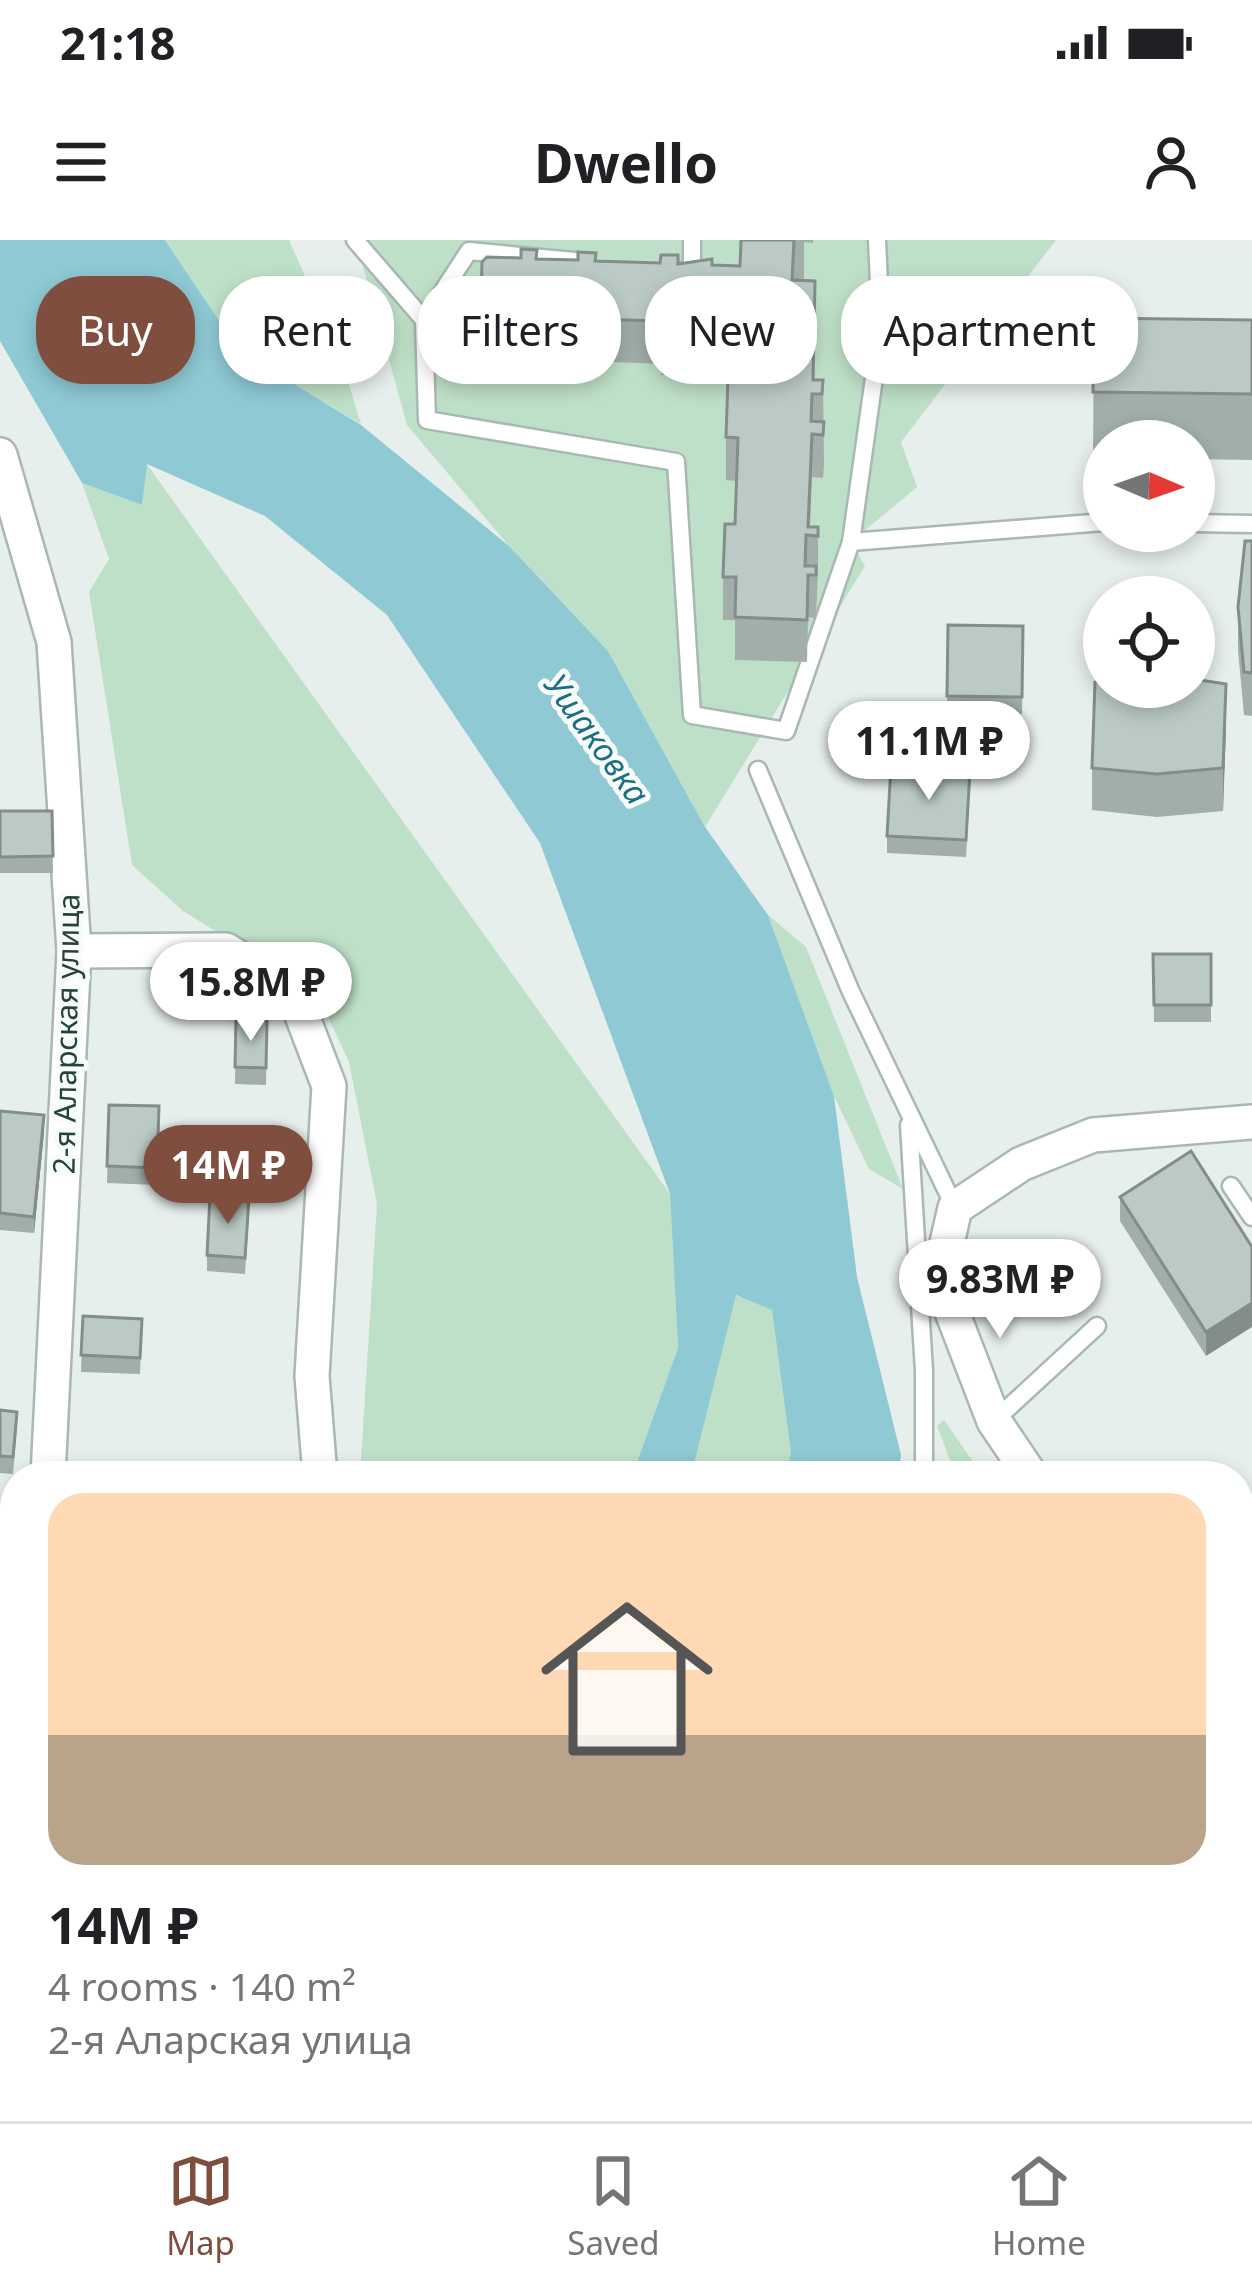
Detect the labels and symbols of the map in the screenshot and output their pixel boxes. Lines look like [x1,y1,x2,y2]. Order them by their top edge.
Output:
north arrow [1083,420,1215,552]
water label: Ушаковка [535,664,660,813]
pin: 11.1M ₽ [818,701,1040,803]
street label: 2-я Аларская улица [43,893,88,1175]
pin: 15.8M ₽ [140,942,362,1044]
pin: 14M ₽ [144,1125,312,1227]
pin: 9.83M ₽ [889,1239,1111,1341]

